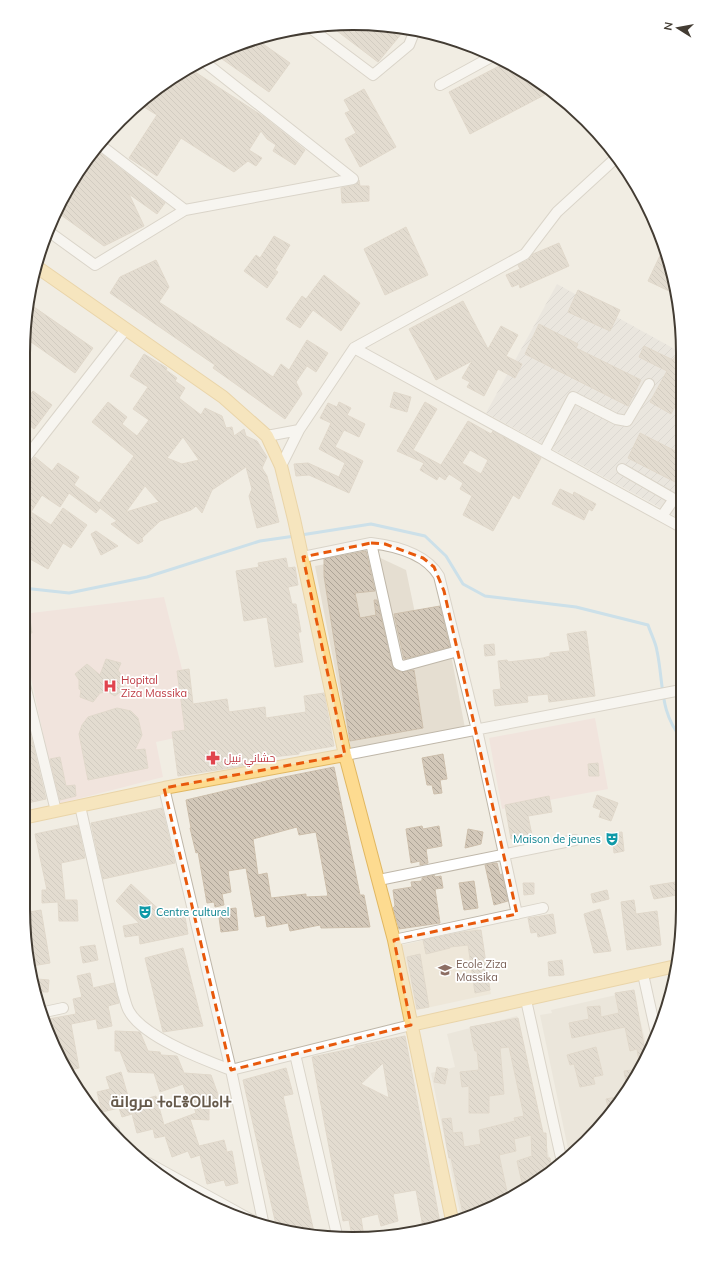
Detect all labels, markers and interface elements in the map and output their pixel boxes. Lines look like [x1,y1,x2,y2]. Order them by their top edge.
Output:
north arrow [658,8,698,48]
text: N [661,21,676,32]
place label: Hopital Ziza Massika [121,673,187,700]
hospital icon: Hopital Ziza Massika [102,678,118,694]
pharmacy icon: حشاني نبيل [205,750,221,766]
place label: حشاني نبيل [224,751,275,767]
theatre icon: Maison de jeunes [604,831,620,847]
place label: Maison de jeunes [513,832,601,846]
theatre icon: Centre culturel [137,904,153,920]
place label: Centre culturel [156,905,229,919]
place label: Ecole Ziza Massika [456,957,507,984]
school or university icon: Ecole Ziza Massika [437,962,453,978]
district label: مروانة ⵜⴰⵎⴻⵔⵡⴰⵏⵜ [110,1092,232,1111]

